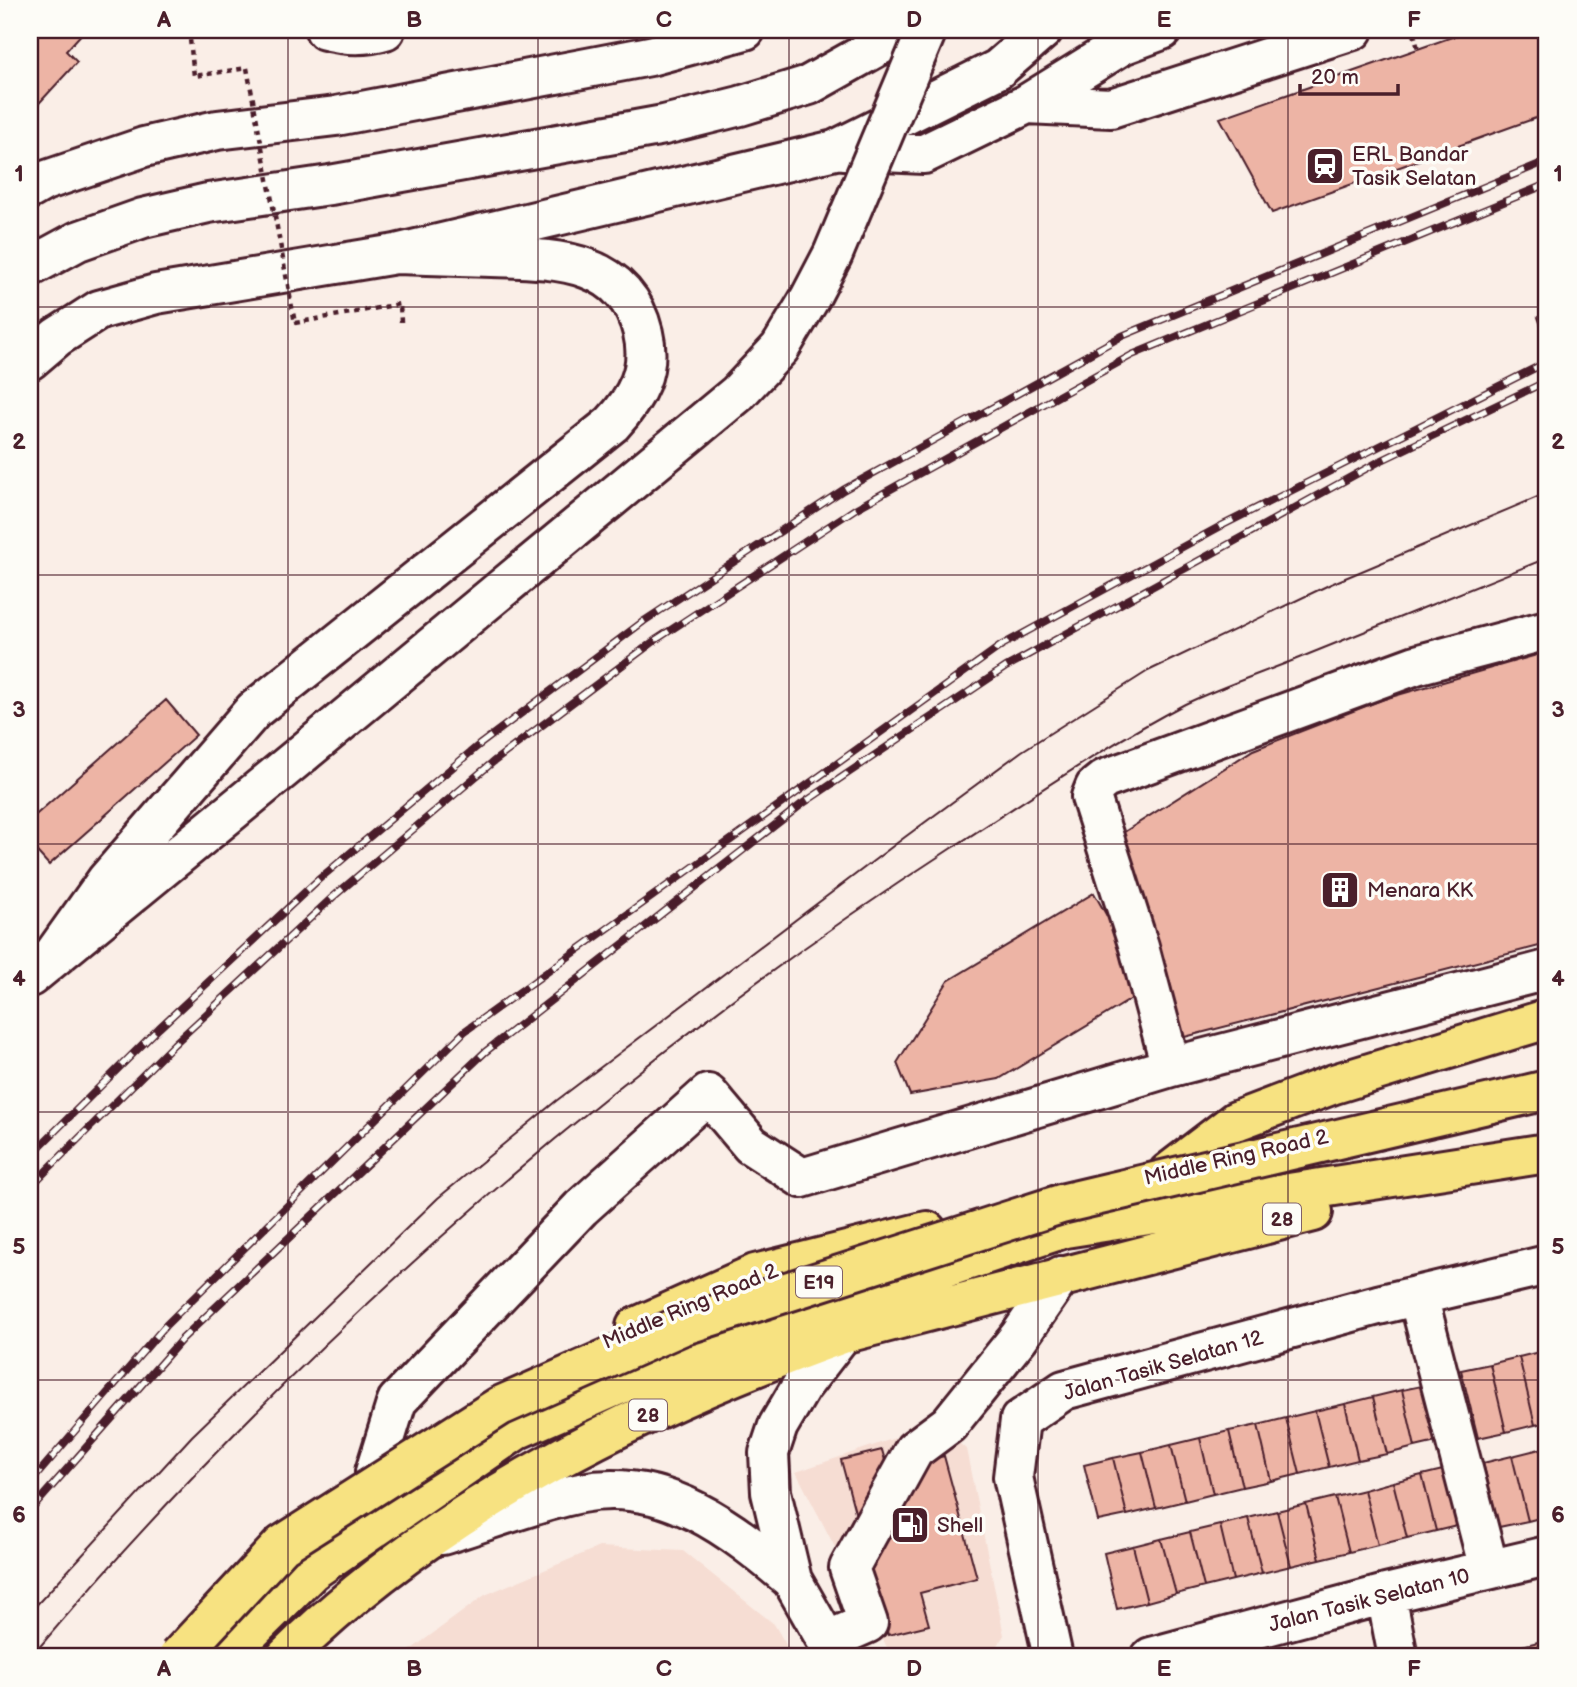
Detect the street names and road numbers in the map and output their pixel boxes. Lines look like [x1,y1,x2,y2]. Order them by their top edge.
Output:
street label: Middle Ring Road 2 [1142,1124,1331,1191]
road number: 28 [1263,1204,1301,1234]
street label: Middle Ring Road 2 [599,1258,782,1355]
road number: E19 [796,1266,842,1298]
street label: Jalan Tasik Selatan 12 [1061,1325,1266,1406]
road number: 28 [629,1400,667,1430]
street label: Jalan Tasik Selatan 10 [1266,1563,1472,1638]

